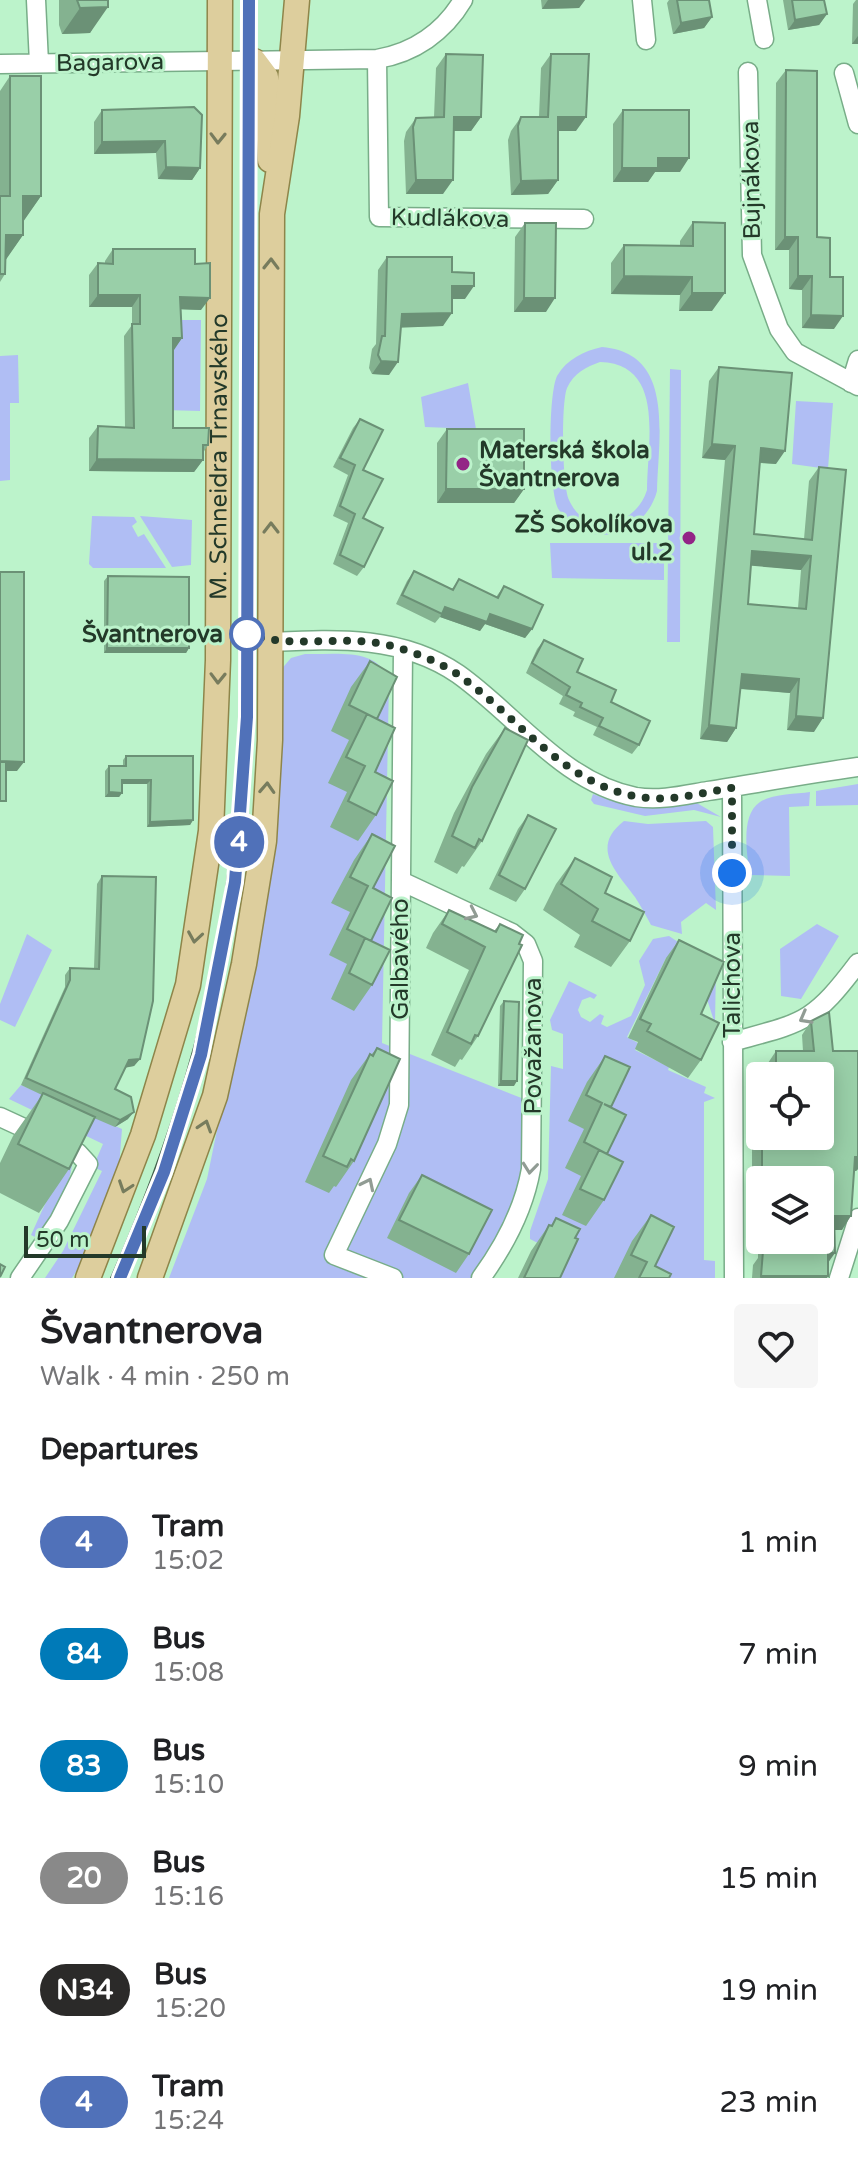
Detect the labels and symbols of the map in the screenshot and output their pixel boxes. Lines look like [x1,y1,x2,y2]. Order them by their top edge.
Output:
street label: Bagarova [56,47,164,78]
street label: Bujnákova [736,120,767,240]
one-way arrow [210,132,227,145]
street label: Kudlákova [390,203,510,234]
one-way arrow [263,257,280,270]
street label: M. Schneidra Trnavského [204,313,234,600]
place label: Materská škola Švantnerova [479,436,650,493]
marker: Materská škola Švantnerova [454,455,472,473]
place label: ZŠ Sokolíkova ul.2 [515,509,673,567]
one-way arrow [262,521,280,534]
marker: ZŠ Sokolíkova ul.2 [680,529,698,547]
marker: Švantnerova [230,617,264,651]
place label: Švantnerova [82,619,223,649]
one-way arrow [209,672,227,685]
one-way arrow [258,781,275,794]
line badge: 4 [213,816,265,868]
your location [712,853,752,893]
street label: Galbavého [386,898,415,1020]
one-way arrow [463,904,478,920]
one-way arrow [187,930,204,944]
street label: Talichova [718,932,747,1038]
street label: Považanova [519,978,548,1114]
one-way arrow [800,1008,814,1024]
one-way arrow [196,1119,212,1133]
one-way arrow [522,1162,539,1175]
one-way arrow [358,1178,374,1193]
one-way arrow [118,1179,135,1193]
scale bar [24,1222,146,1258]

